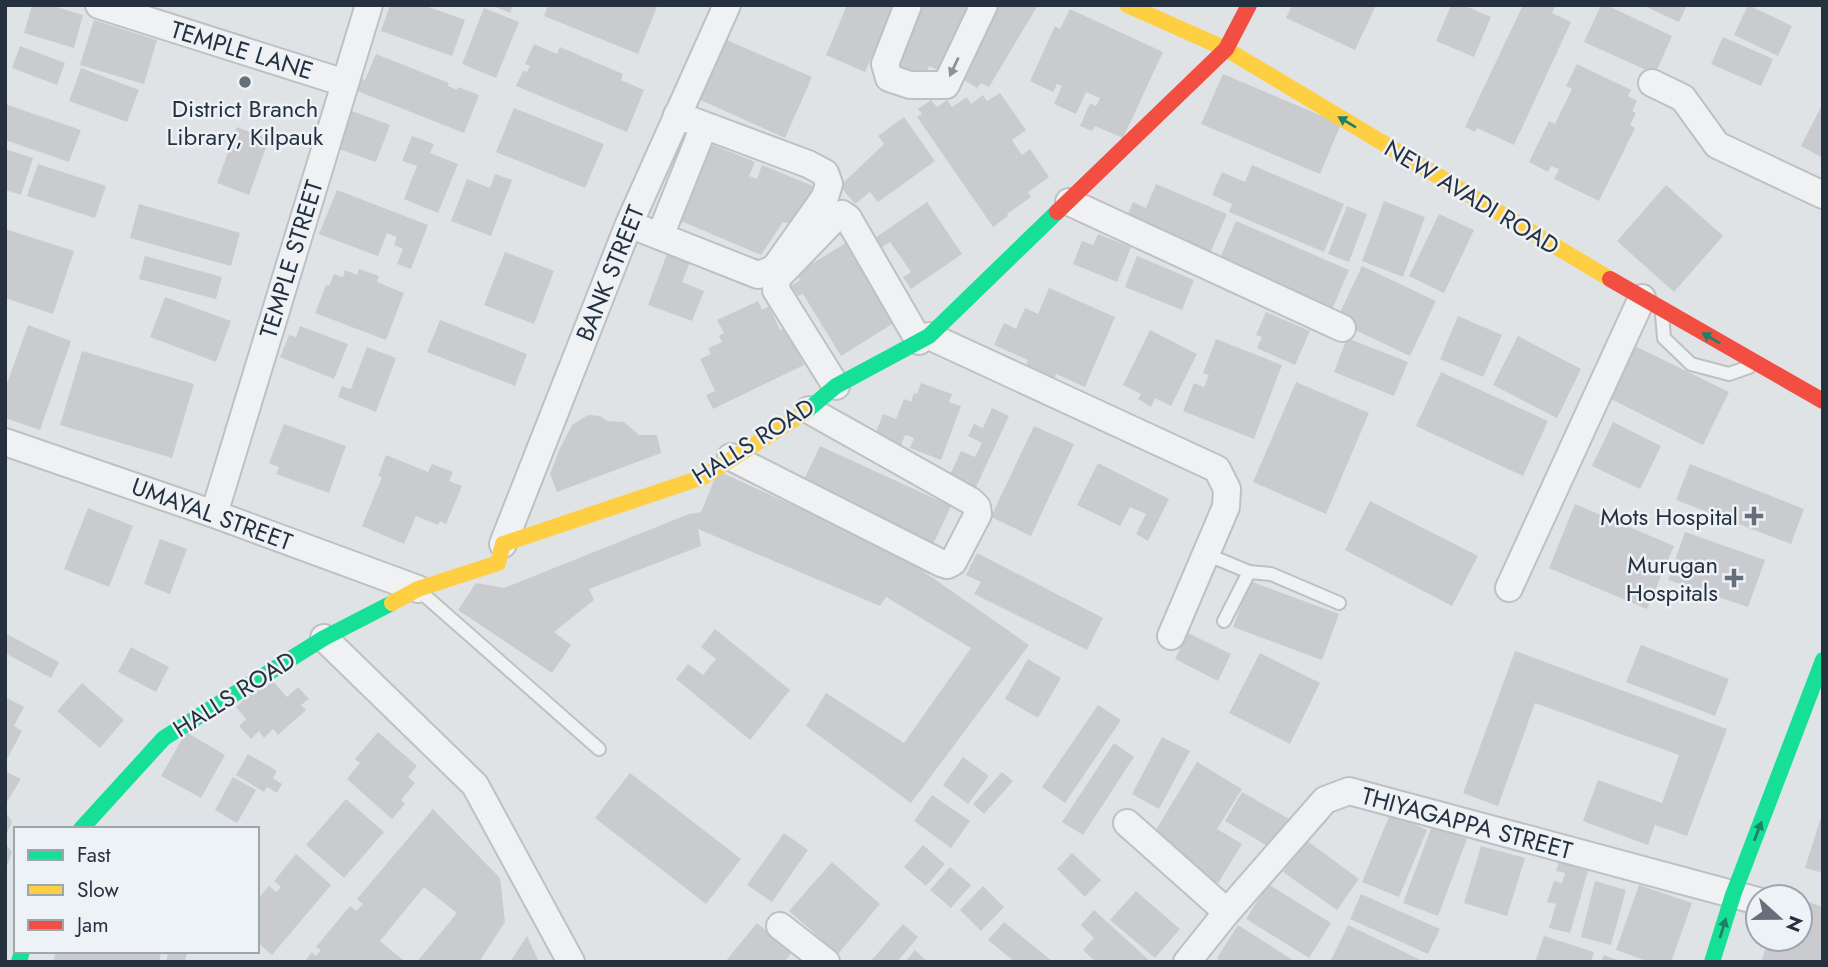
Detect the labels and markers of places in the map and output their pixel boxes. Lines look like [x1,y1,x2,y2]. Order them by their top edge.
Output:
marker: District Branch Library, Kilpauk [237,74,253,90]
place label: District Branch Library, Kilpauk [167,91,324,154]
place label: Mots Hospital [1600,499,1738,534]
marker: Mots Hospital [1744,506,1764,526]
place label: Murugan Hospitals [1626,547,1718,610]
marker: Murugan Hospitals [1724,568,1744,588]

